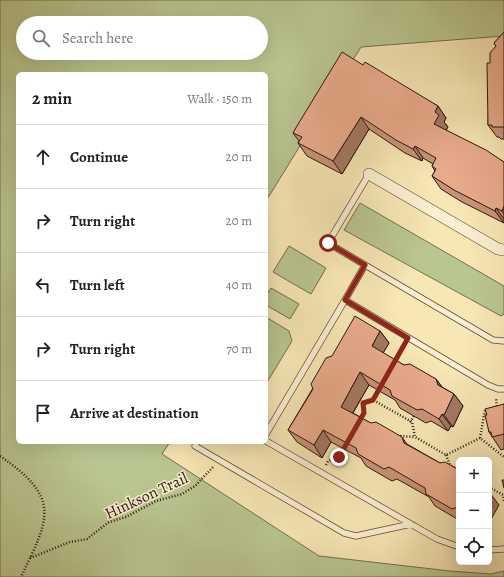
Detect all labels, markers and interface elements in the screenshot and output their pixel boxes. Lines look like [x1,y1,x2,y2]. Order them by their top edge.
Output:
search box [16,16,268,60]
icon: search [30,27,52,49]
text: Search here [62,28,133,48]
text: 2 min [32,87,72,110]
text: Walk · 150 m [187,90,252,107]
icon: ahead [32,146,54,168]
text: Continue [70,147,128,167]
text: 20 m [226,148,252,165]
icon: right [32,210,54,232]
text: Turn right [70,211,135,231]
text: 20 m [226,212,252,229]
route start [319,234,337,252]
icon: left [32,274,54,296]
text: Turn left [70,275,125,295]
text: 40 m [226,276,252,293]
icon: right [32,338,54,360]
text: Turn right [70,339,135,359]
text: 70 m [226,340,252,357]
icon: arrive [32,402,54,424]
text: Arrive at destination [70,403,199,423]
route end [330,448,348,466]
map controls [456,457,492,565]
button: + [456,457,492,493]
street label: Hinkson Trail [101,467,192,525]
button: − [456,493,492,529]
button: locate [456,529,492,565]

